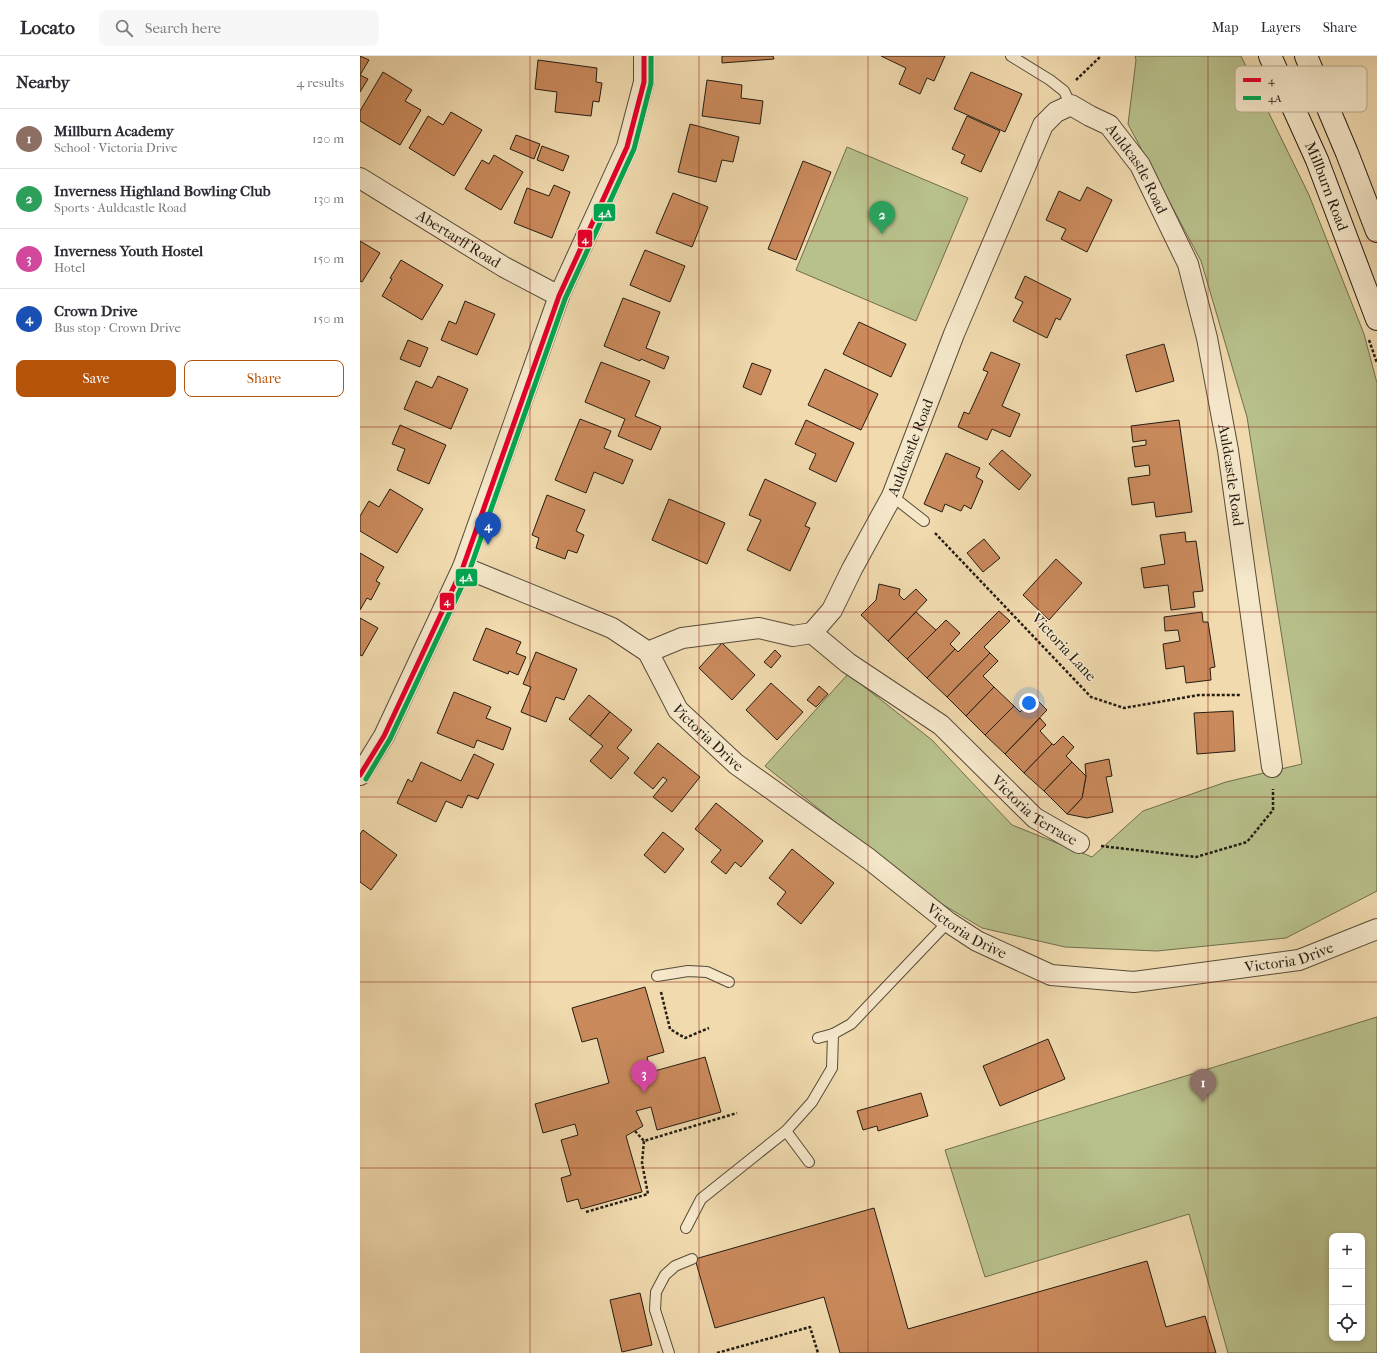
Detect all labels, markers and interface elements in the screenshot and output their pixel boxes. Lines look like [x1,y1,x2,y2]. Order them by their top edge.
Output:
search box [99,10,379,46]
text: Locato [20,17,75,39]
icon: search [113,17,135,39]
text: Search here [145,19,221,37]
text: Map [1212,19,1239,36]
text: Layers [1261,19,1301,36]
text: Share [1323,19,1357,36]
legend [1235,66,1367,112]
text: Nearby [16,72,70,92]
text: 4 [1268,74,1275,87]
text: 4 results [297,75,344,90]
text: 4A [1268,92,1282,105]
street label: Auldcastle Road [1102,119,1172,217]
text: Millburn Academy [54,122,174,140]
text: 1 [27,131,31,146]
text: 120 m [312,131,344,146]
street label: Millburn Road [1301,139,1352,234]
text: School · Victoria Drive [54,140,178,155]
text: Inverness Highland Bowling Club [54,182,271,200]
text: 2 [26,191,32,206]
text: 130 m [313,191,344,206]
text: Sports · Auldcastle Road [54,200,187,215]
pin: 2 [869,201,895,234]
line badge: 4A [593,203,616,222]
street label: Abertarff Road [412,206,505,272]
text: 4A [597,207,613,220]
line badge: 4 [577,229,593,248]
text: 4 [581,233,589,246]
text: Inverness Youth Hostel [54,242,203,260]
text: 3 [26,251,32,266]
text: 150 m [313,251,344,266]
text: Hotel [54,260,85,275]
text: Crown Drive [54,302,137,320]
text: 4 [25,311,33,326]
text: 150 m [313,311,344,326]
text: Bus stop · Crown Drive [54,320,181,335]
button: Save [16,360,176,397]
button: Share [184,360,344,397]
street label: Auldcastle Road [883,396,938,500]
street label: Auldcastle Road [1214,422,1248,528]
pin: 4 [475,512,501,545]
line badge: 4A [455,568,478,587]
text: 4A [458,571,474,584]
line badge: 4 [439,592,455,611]
text: 4 [443,595,451,608]
street label: Victoria Lane [1027,608,1100,685]
your location [1019,693,1039,713]
street label: Victoria Drive [667,700,747,776]
street label: Victoria Terrace [987,771,1081,850]
street label: Victoria Drive [922,899,1010,963]
street label: Victoria Drive [1243,938,1337,976]
pin: 3 [631,1060,657,1093]
pin: 1 [1190,1069,1216,1102]
map controls [1329,1233,1365,1341]
button: + [1329,1233,1365,1269]
button: − [1329,1269,1365,1305]
button: locate [1329,1305,1365,1341]

